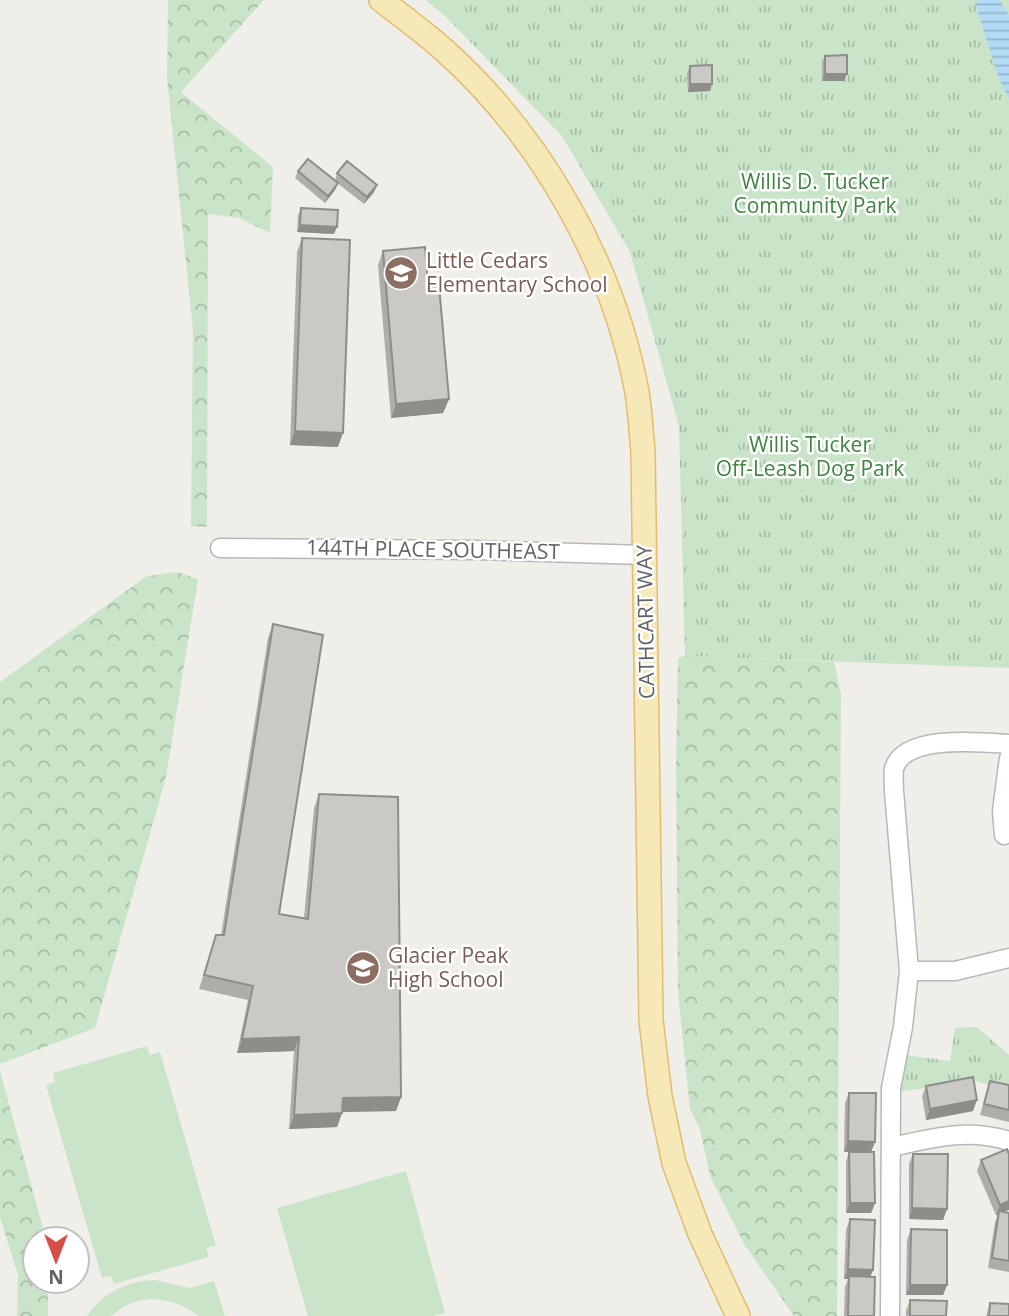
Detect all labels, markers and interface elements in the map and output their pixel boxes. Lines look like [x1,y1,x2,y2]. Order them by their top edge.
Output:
park label: Willis D. Tucker Community Park [733,167,897,219]
place label: Little Cedars Elementary School [426,246,608,298]
school or university icon: Little Cedars Elementary School [382,254,420,292]
park label: Willis Tucker Off-Leash Dog Park [716,430,904,482]
street label: 144TH PLACE SOUTHEAST [306,533,561,565]
street label: CATHCART WAY [630,544,660,699]
place label: Glacier Peak High School [388,941,509,993]
school or university icon: Glacier Peak High School [344,949,382,987]
north arrow [21,1225,91,1295]
text: N [48,1264,64,1290]

